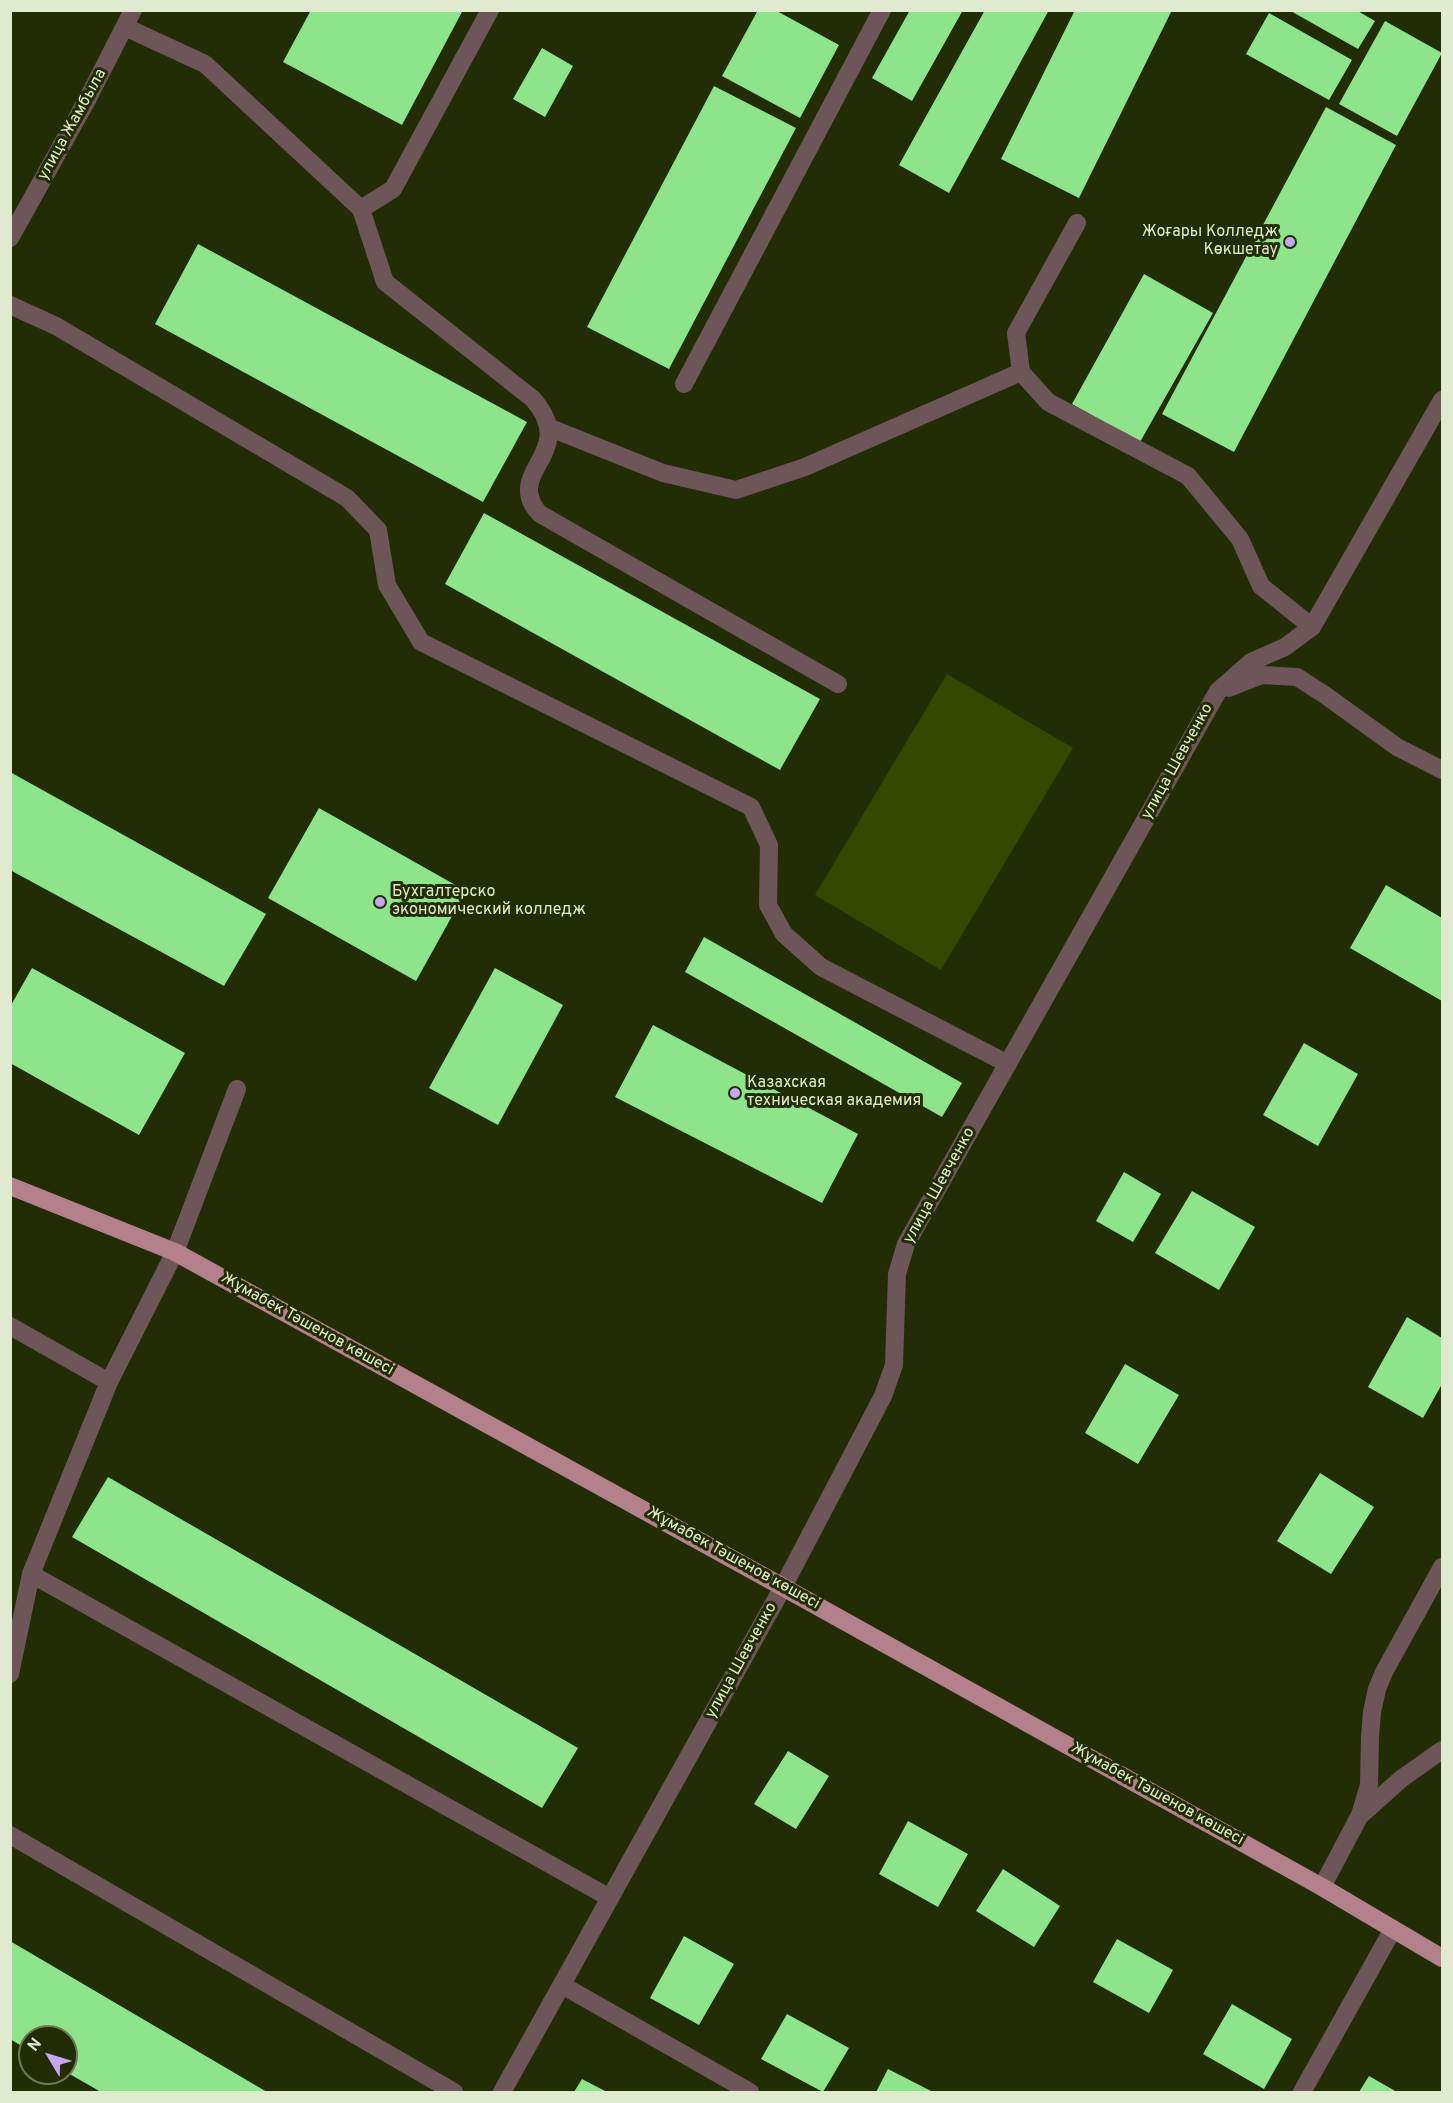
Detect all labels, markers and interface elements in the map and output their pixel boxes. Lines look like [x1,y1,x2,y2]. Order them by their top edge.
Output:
street label: улица Жамбыла [34,66,112,184]
place label: Жоғары Колледж Көкшетау [1142,223,1278,261]
marker: Жоғары Колледж Көкшетау [1283,235,1297,249]
street label: улица Шевченко [1138,701,1218,823]
place label: Бухгалтерско экономический колледж [392,883,586,921]
marker: Бухгалтерско экономический колледж [373,895,387,909]
place label: Казахская техническая академия [747,1074,921,1112]
marker: Казахская техническая академия [728,1086,742,1100]
street label: улица Шевченко [900,1125,980,1247]
street label: Жұмабек Тәшенов көшесі [217,1269,397,1381]
street label: Жұмабек Тәшенов көшесі [643,1503,823,1615]
street label: улица Шевченко [702,1600,782,1722]
street label: Жұмабек Тәшенов көшесі [1067,1739,1247,1851]
north arrow [18,2025,78,2085]
text: N [24,2034,47,2056]

